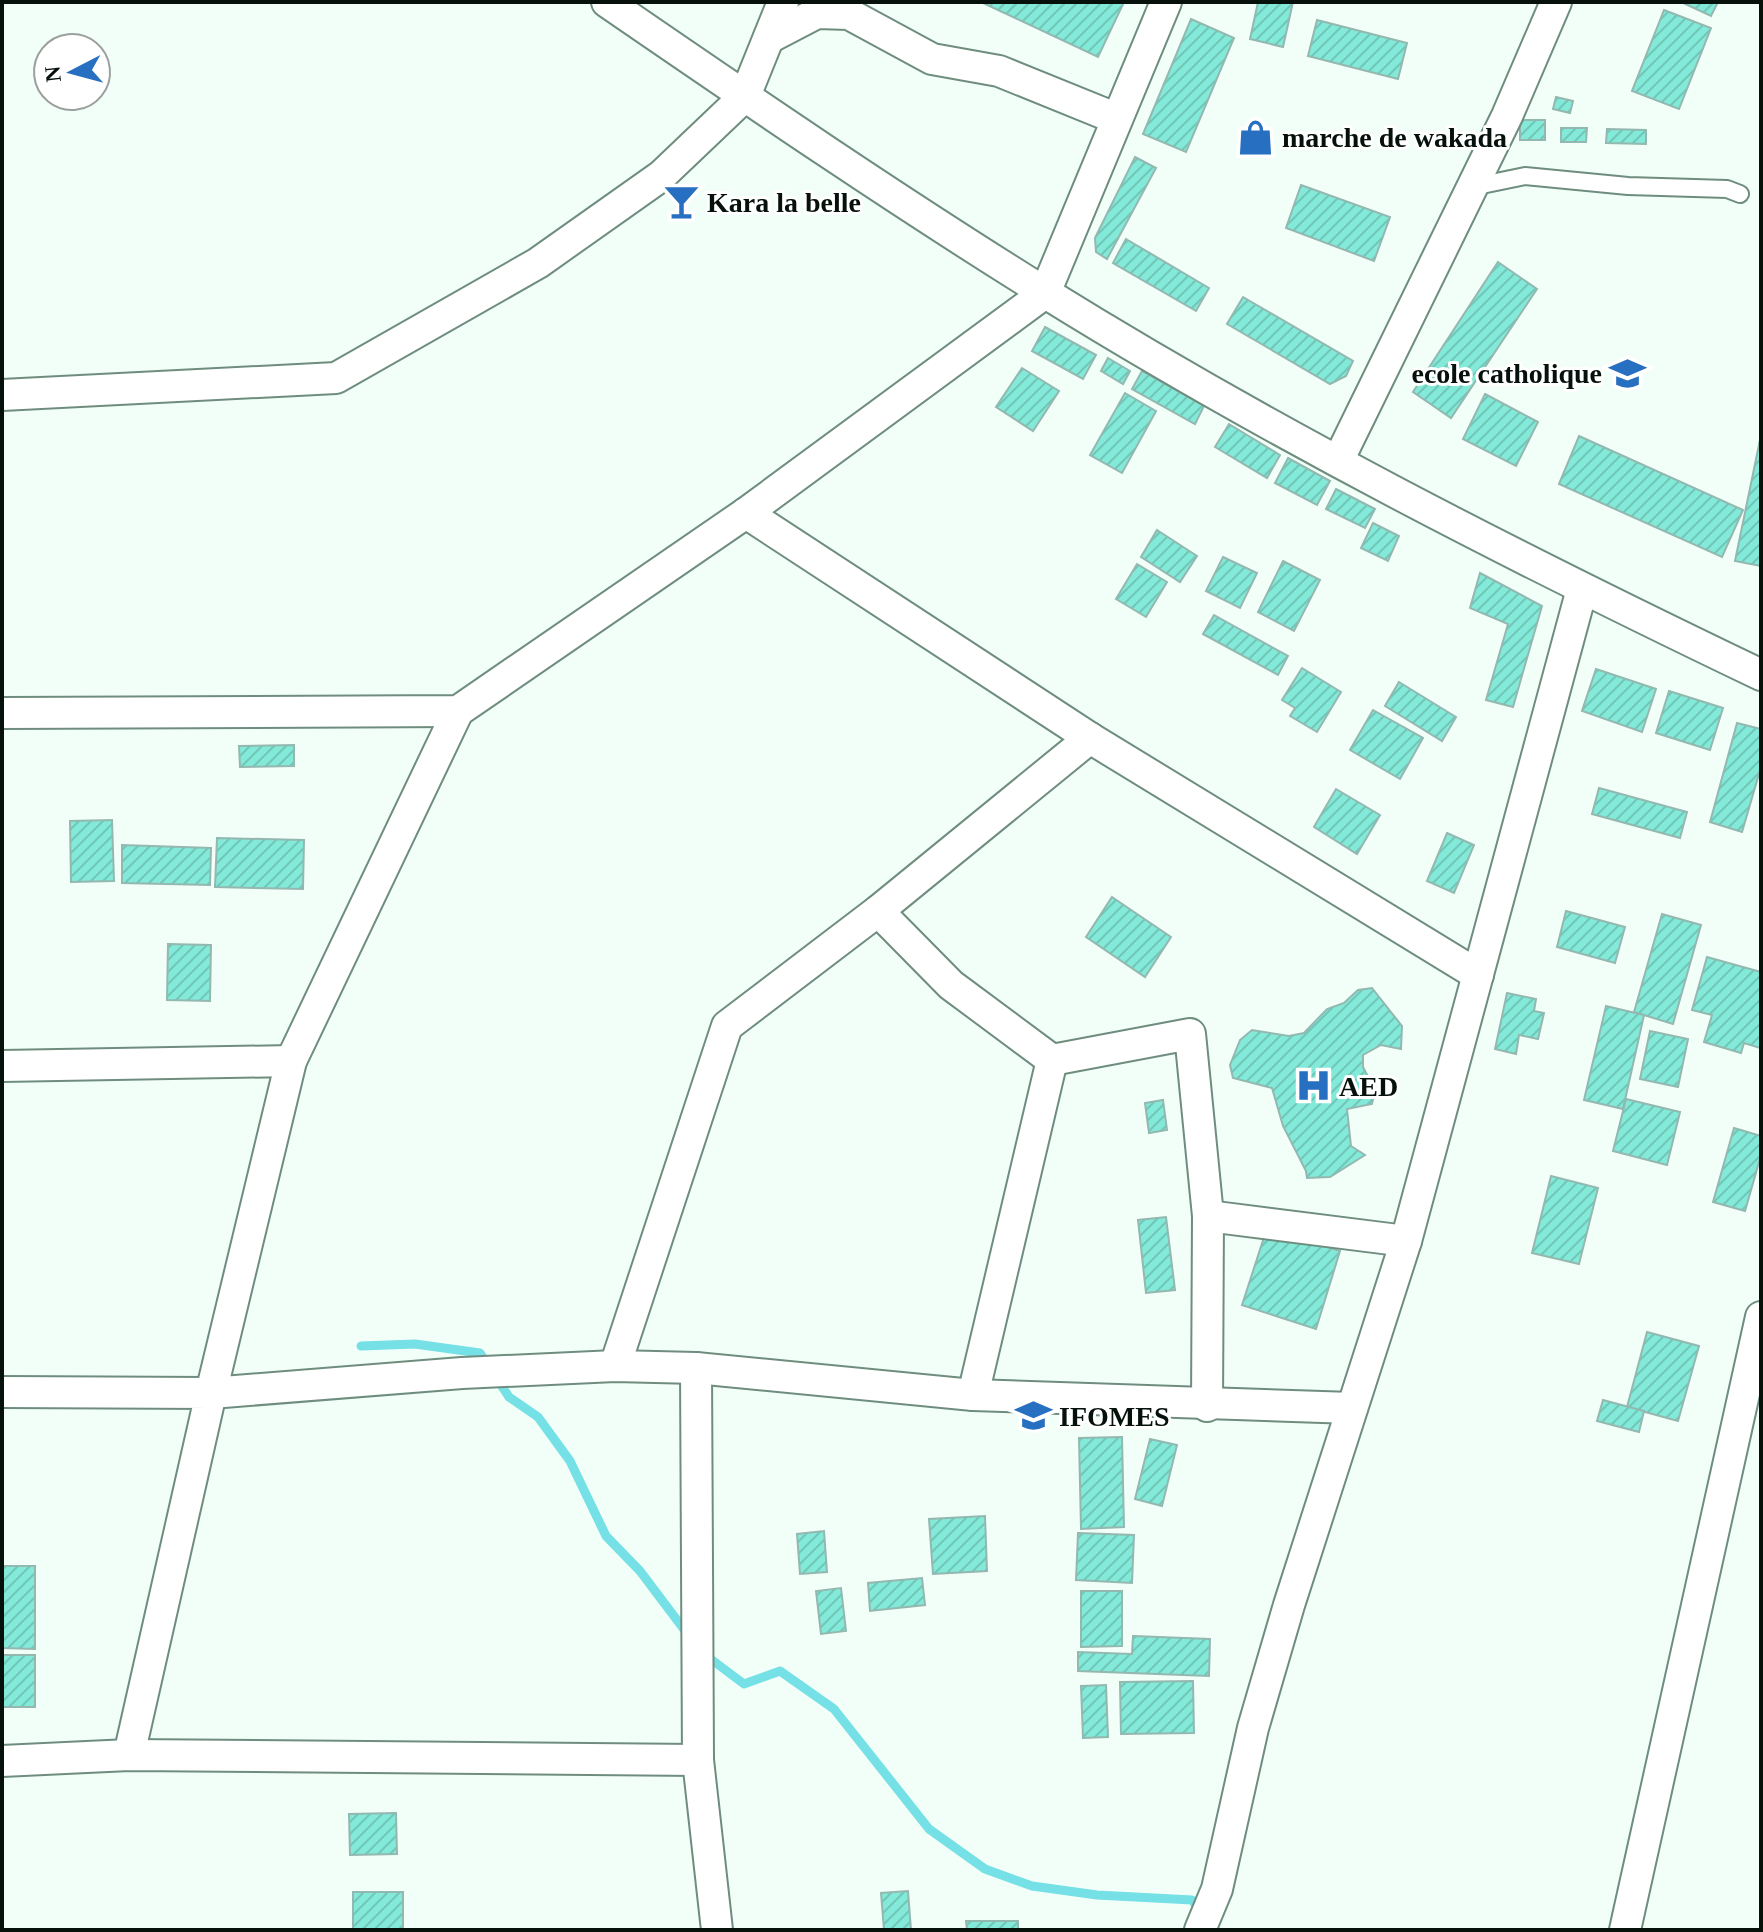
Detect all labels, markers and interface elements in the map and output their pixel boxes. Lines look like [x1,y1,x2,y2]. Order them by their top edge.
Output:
north arrow [32,32,112,112]
text: N [39,65,66,83]
shop icon: marche de wakada [1237,118,1275,156]
place label: marche de wakada [1282,122,1507,153]
bar icon: Kara la belle [662,183,700,221]
place label: Kara la belle [707,187,861,218]
school or university icon: ecole catholique [1609,354,1647,392]
place label: ecole catholique [1411,358,1602,389]
hospital icon: AED [1294,1067,1332,1105]
place label: AED [1339,1071,1398,1102]
school or university icon: IFOMES [1014,1397,1052,1435]
place label: IFOMES [1059,1401,1169,1432]

